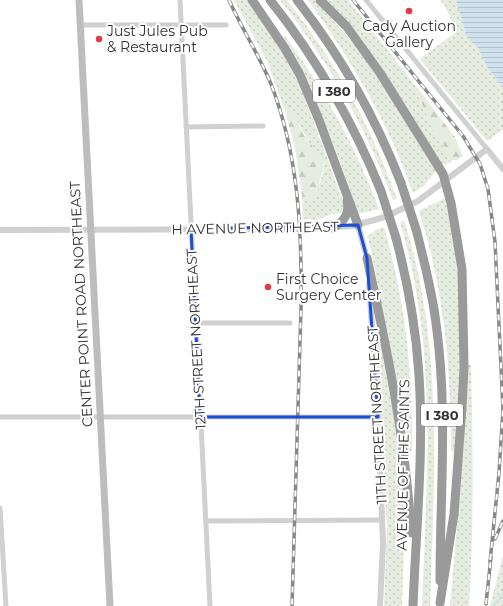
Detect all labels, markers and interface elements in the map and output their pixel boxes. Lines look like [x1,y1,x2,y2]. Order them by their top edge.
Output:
marker: Cady Auction Gallery [404,6,414,16]
place label: Cady Auction Gallery [362,17,456,51]
place label: Just Jules Pub & Restaurant [106,22,208,56]
marker: Just Jules Pub & Restaurant [94,34,104,44]
road number: I 380 [313,80,355,102]
street label: CENTER POINT ROAD NORTHEAST [66,180,96,428]
street label: H AVENUE NORTHEAST [171,218,339,238]
street label: 12TH STREET NORTHEAST [182,248,210,430]
place label: First Choice Surgery Center [276,270,382,304]
marker: First Choice Surgery Center [263,282,273,292]
street label: 11TH STREET NORTHEAST [363,325,391,505]
street label: AVENUE OF THE SAINTS [393,379,413,551]
road number: I 380 [421,404,463,426]

